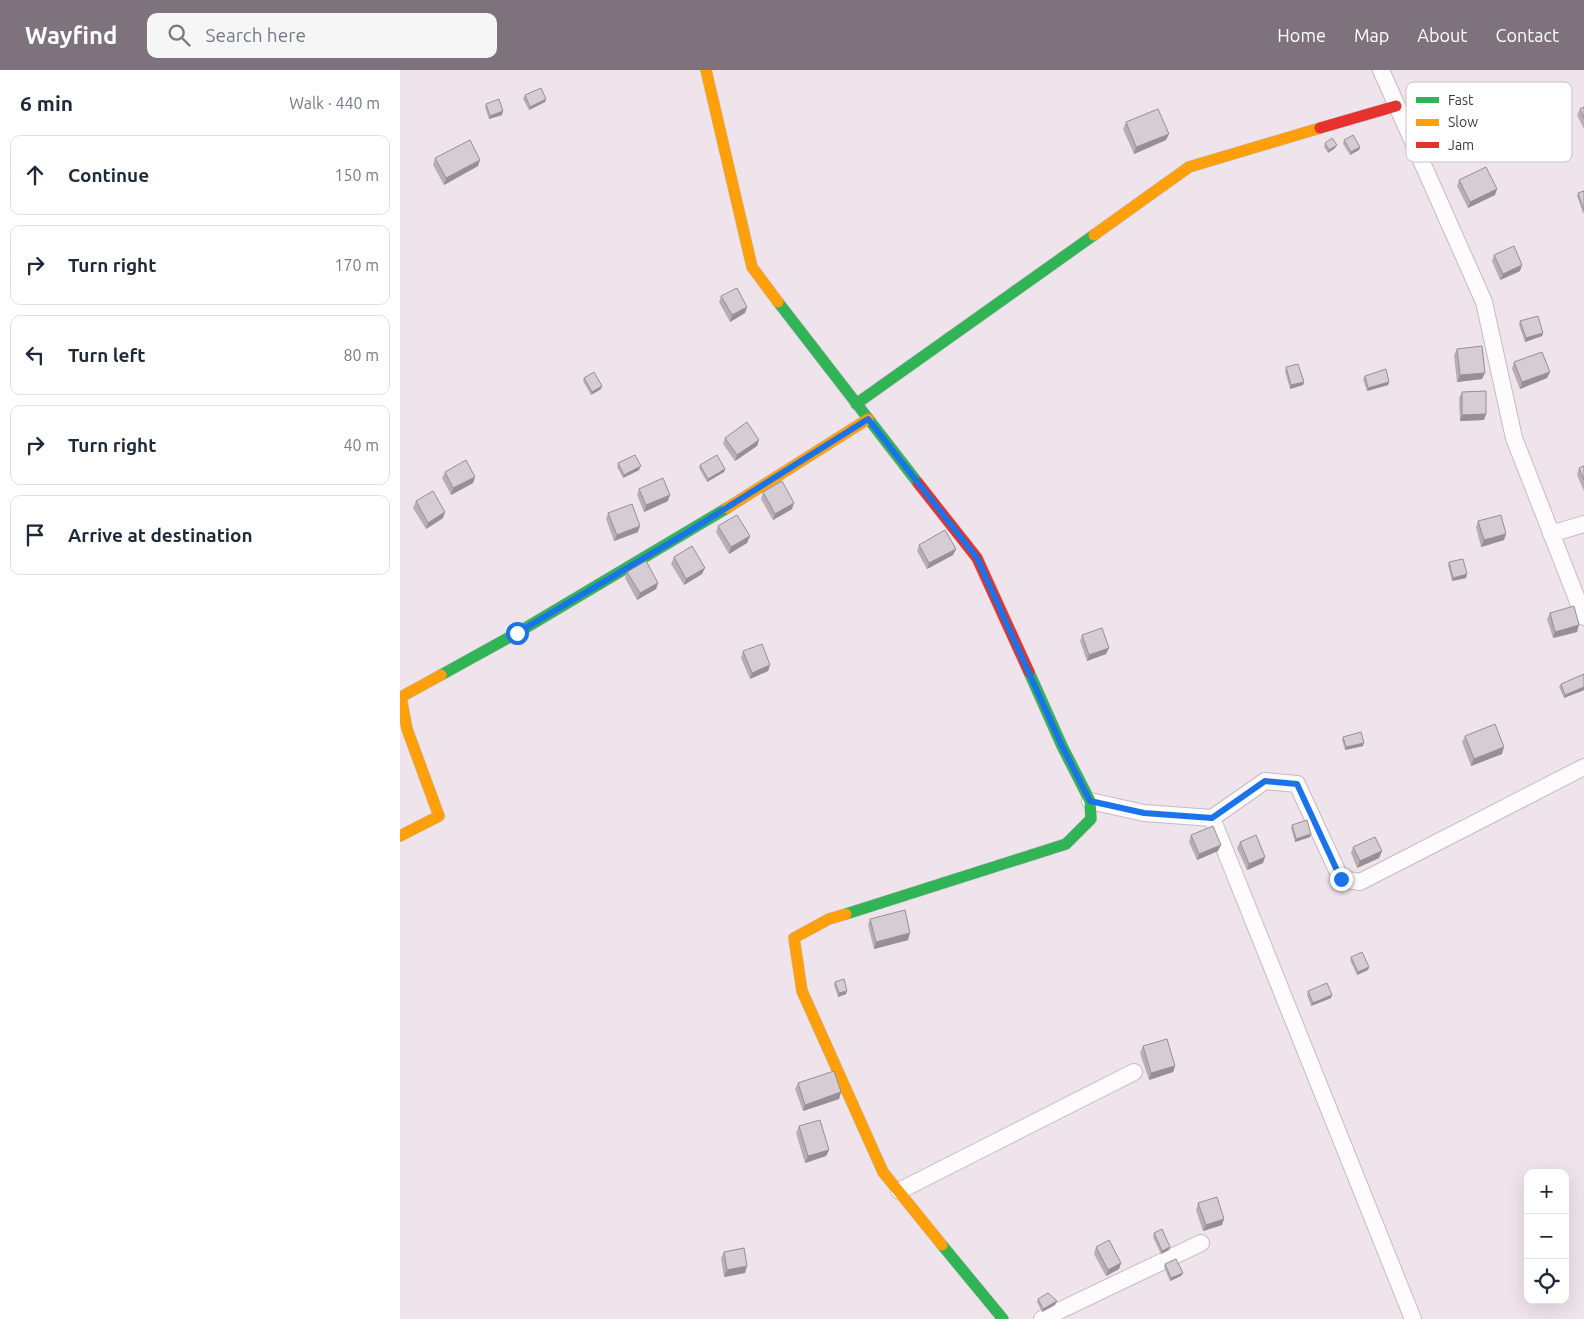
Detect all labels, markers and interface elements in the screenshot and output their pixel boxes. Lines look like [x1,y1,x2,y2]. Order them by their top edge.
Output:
search box [147,13,497,58]
icon: search [165,21,193,49]
text: Wayfind [25,22,117,49]
text: Search here [205,24,306,46]
text: Home [1277,25,1326,45]
text: Map [1354,25,1389,45]
text: About [1417,25,1467,45]
text: Contact [1495,25,1559,45]
legend [1406,82,1572,162]
text: 6 min [20,91,73,115]
text: Fast [1448,92,1474,108]
text: Walk · 440 m [289,94,380,112]
text: Slow [1448,114,1478,130]
text: Jam [1448,137,1474,153]
icon: ahead [21,161,49,189]
text: Continue [68,164,149,186]
text: 150 m [334,166,379,184]
icon: right [21,251,49,279]
text: Turn right [68,254,156,276]
text: 170 m [334,256,379,274]
icon: left [21,341,49,369]
text: Turn left [68,344,146,366]
text: 80 m [343,346,379,364]
icon: right [21,431,49,459]
text: Turn right [68,434,156,456]
text: 40 m [343,436,379,454]
icon: arrive [21,521,49,549]
text: Arrive at destination [68,524,253,546]
route start [506,622,529,645]
route end [1330,868,1353,891]
map controls [1524,1169,1569,1304]
button: + [1524,1169,1569,1214]
button: − [1524,1214,1569,1259]
button: locate [1524,1259,1569,1304]

